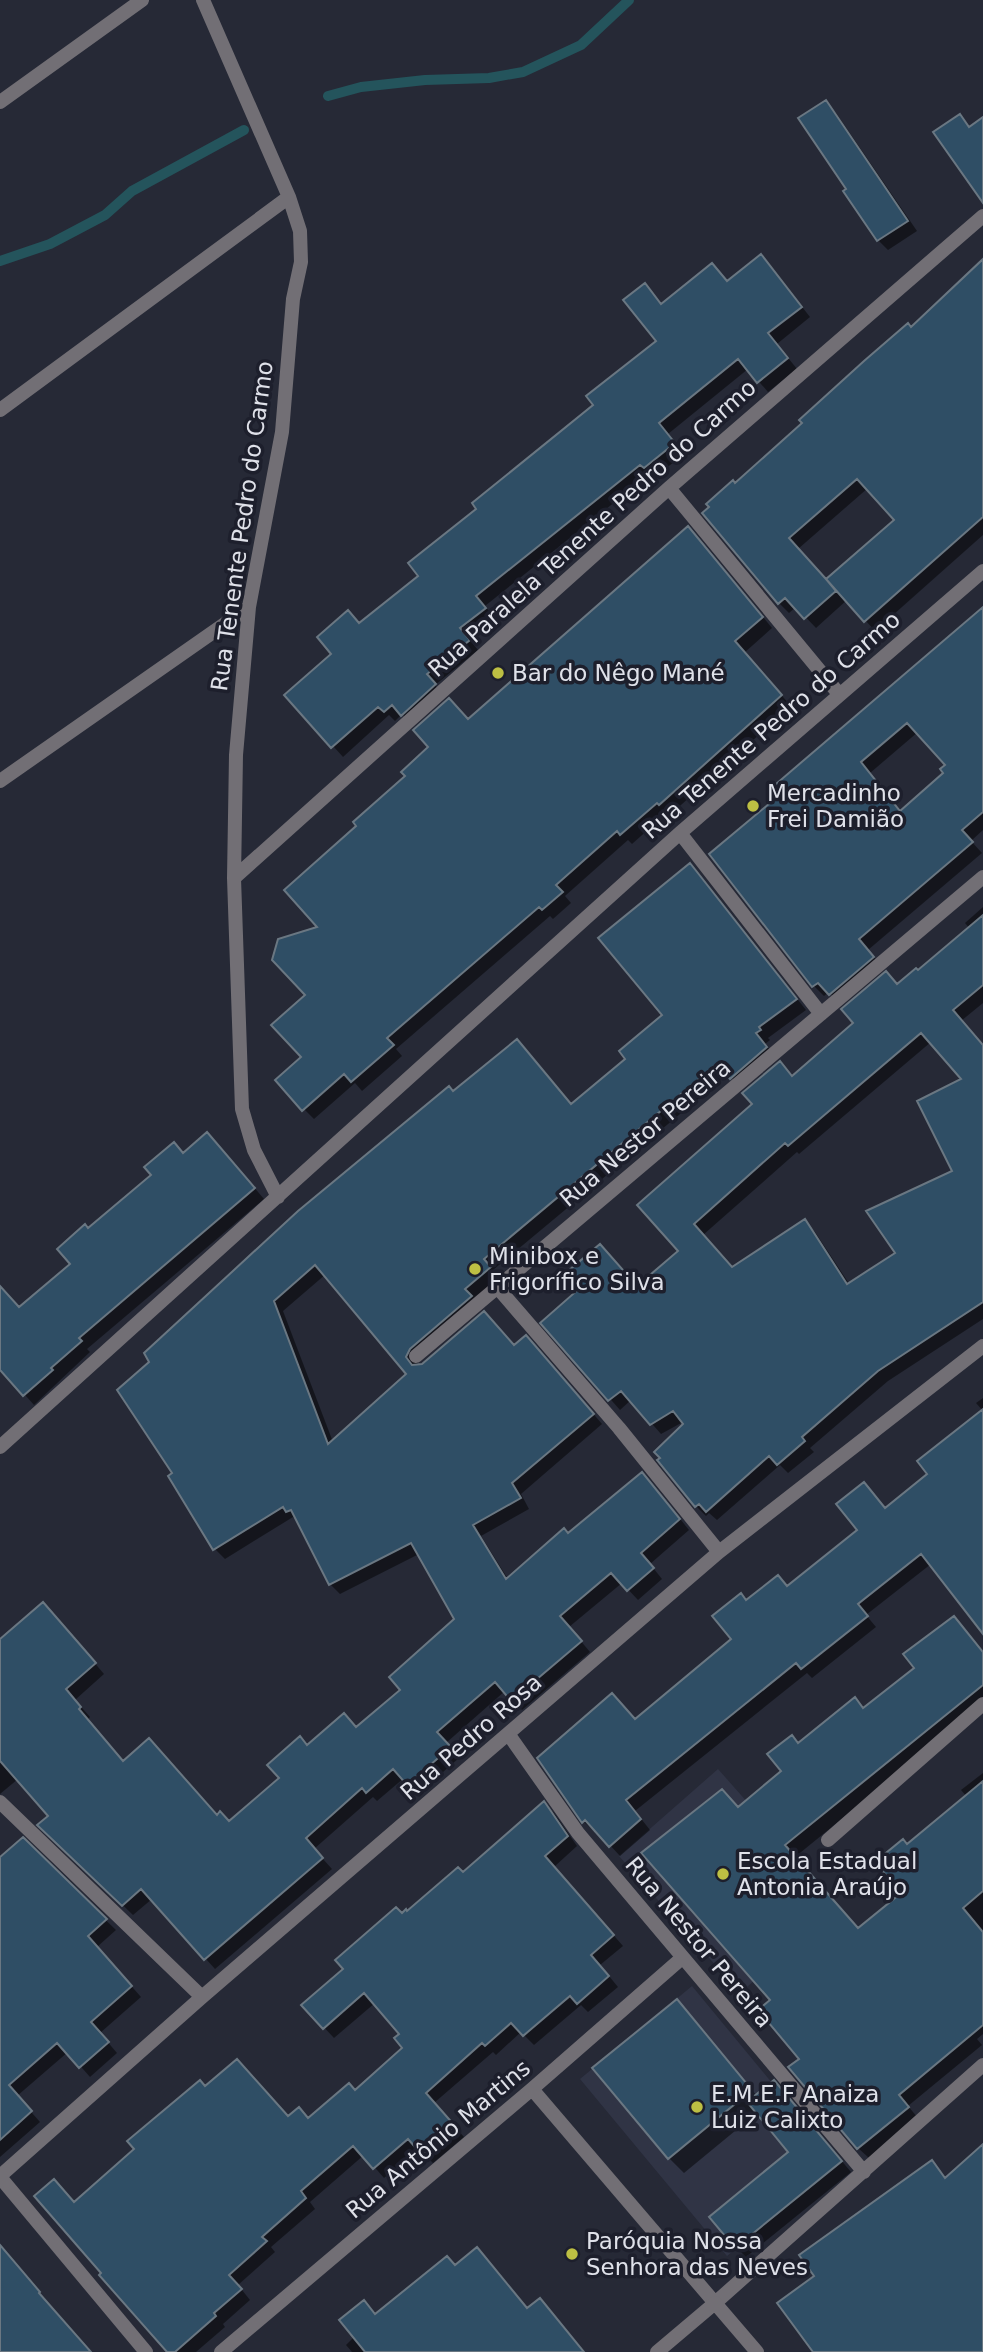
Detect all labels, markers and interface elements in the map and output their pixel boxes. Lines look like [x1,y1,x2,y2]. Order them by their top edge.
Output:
street label: Rua Tenente Pedro do Carmo [206,359,278,693]
street label: Rua Paralela Tenente Pedro do Carmo [423,374,761,682]
street label: Rua Tenente Pedro do Carmo [637,606,905,844]
place label: Bar do Nêgo Mané [512,660,725,686]
marker: Bar do Nêgo Mané [490,665,506,681]
place label: Mercadinho Frei Damião [767,780,904,832]
marker: Mercadinho Frei Damião [745,798,761,814]
street label: Rua Nestor Pereira [555,1054,735,1212]
place label: Minibox e Frigorífico Silva [489,1243,665,1295]
marker: Minibox e Frigorífico Silva [467,1261,483,1277]
street label: Rua Pedro Rosa [395,1669,547,1805]
place label: Escola Estadual Antonia Araújo [737,1848,917,1900]
street label: Rua Nestor Pereira [620,1852,778,2032]
marker: Escola Estadual Antonia Araújo [715,1866,731,1882]
street label: Rua Antônio Martins [341,2054,535,2224]
place label: E.M.E.F Anaiza Luiz Calixto [711,2081,879,2133]
marker: E.M.E.F Anaiza Luiz Calixto [689,2099,705,2115]
place label: Paróquia Nossa Senhora das Neves [586,2228,808,2280]
marker: Paróquia Nossa Senhora das Neves [564,2246,580,2262]

